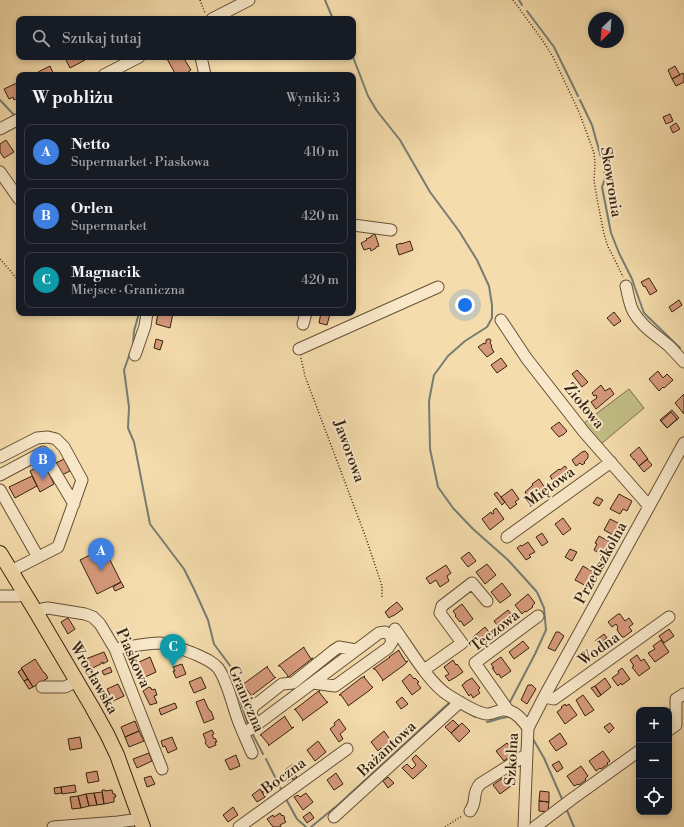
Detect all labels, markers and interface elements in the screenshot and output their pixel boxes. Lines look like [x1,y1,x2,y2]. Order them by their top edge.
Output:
north arrow [588,12,624,48]
search box [16,16,356,60]
icon: search [30,27,52,49]
text: Szukaj tutaj [62,29,142,48]
text: W pobliżu [32,87,113,109]
text: Wyniki: 3 [286,90,340,106]
text: Netto [71,135,110,154]
text: A [41,144,51,160]
text: 410 m [303,144,339,160]
street label: Skowronia [596,145,626,219]
text: Supermarket · Piaskowa [71,154,209,170]
text: Orlen [71,199,113,218]
text: B [41,208,51,224]
text: 420 m [301,208,339,224]
text: Supermarket [71,218,147,234]
text: Magnacik [71,263,141,282]
text: C [41,272,51,288]
text: 420 m [301,272,339,288]
text: Miejsce · Graniczna [71,282,185,298]
your location [455,295,475,315]
street label: Ziołowa [560,379,609,433]
street label: Jaworowa [329,416,369,485]
pin: B [30,447,56,480]
street label: Miętowa [521,462,579,511]
street label: Przedszkolna [571,518,632,607]
pin: A [88,538,114,571]
street label: Tęczowa [466,605,524,656]
street label: Piaskowa [111,625,155,691]
street label: Wodna [574,628,624,671]
pin: C [160,634,186,667]
street label: Wrocławska [65,638,122,718]
street label: Graniczna [224,663,269,735]
map controls [636,707,672,815]
button: + [636,707,672,743]
street label: Bażantowa [353,717,421,782]
street label: Szkolna [501,732,523,786]
button: − [636,743,672,779]
street label: Boczna [257,753,310,799]
button: locate [636,779,672,815]

